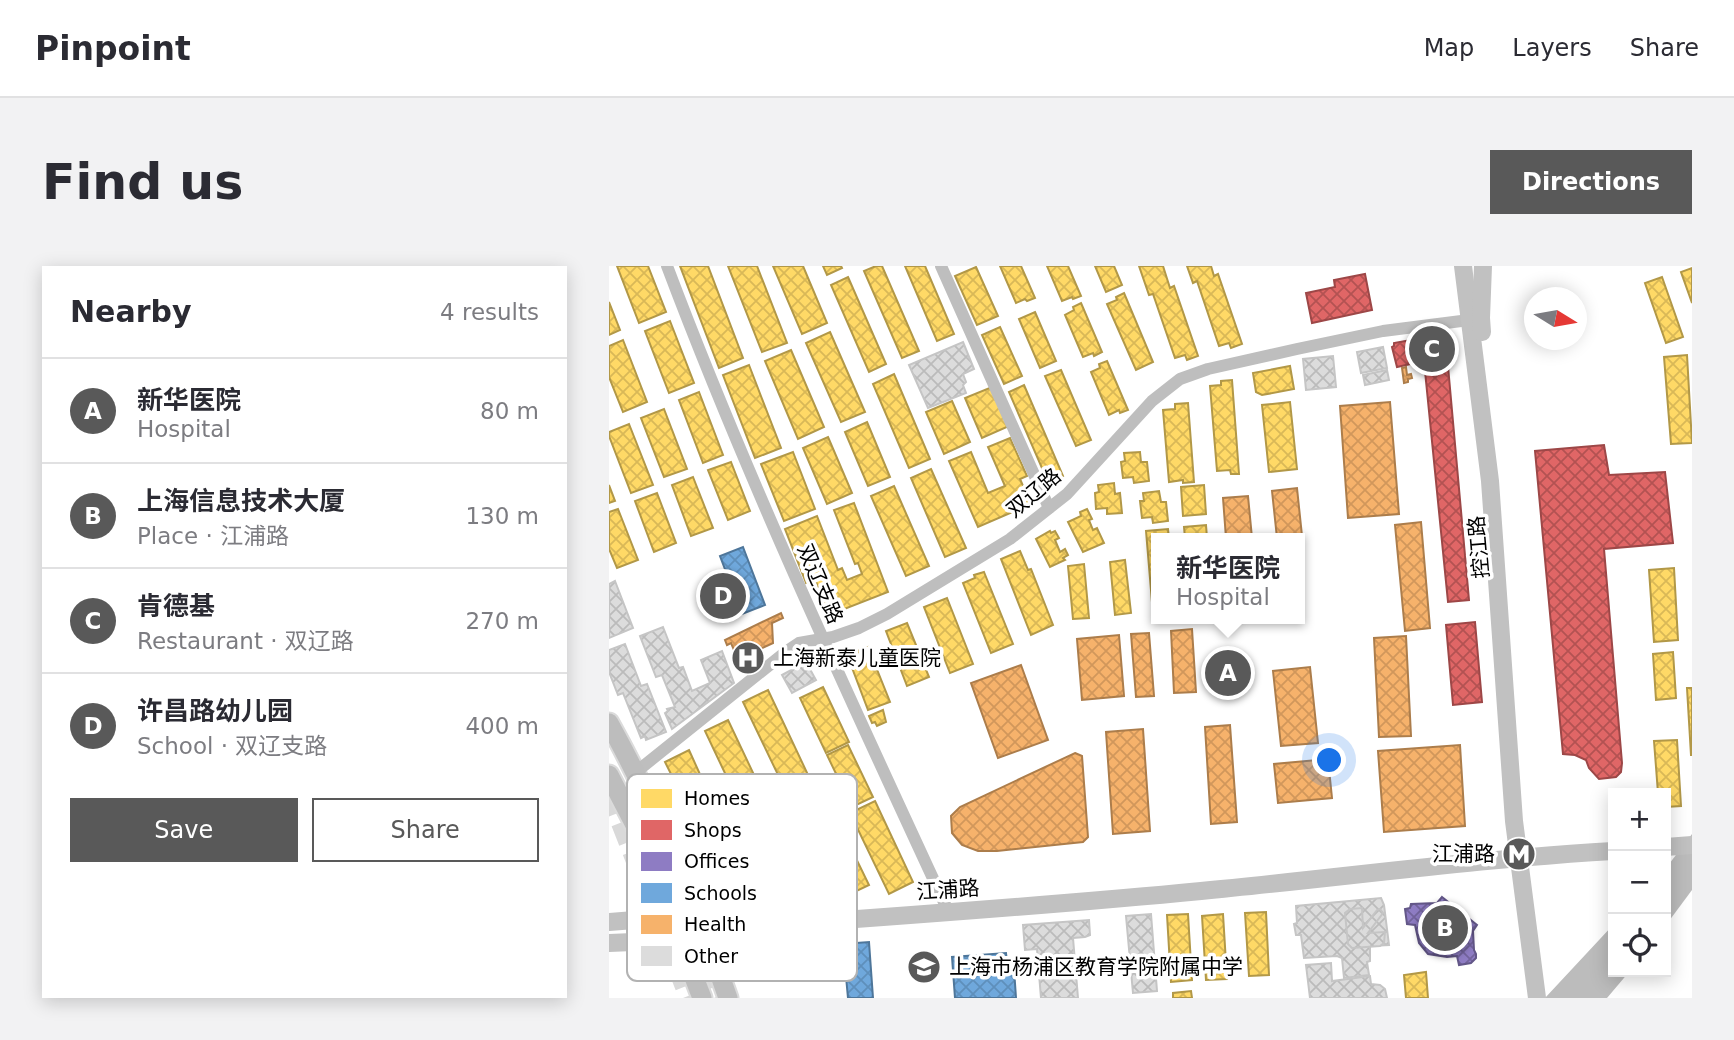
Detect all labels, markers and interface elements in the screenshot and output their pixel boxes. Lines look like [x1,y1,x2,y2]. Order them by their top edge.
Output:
text: Pinpoint [35,29,191,68]
text: Map [1424,34,1474,62]
text: Layers [1512,34,1592,62]
text: Share [1630,34,1699,62]
button: Directions [1490,150,1692,214]
text: Find us [42,154,243,211]
north arrow [1524,287,1587,350]
text: Nearby [70,294,192,329]
text: 4 results [440,299,539,325]
pin: C [1409,323,1455,375]
text: 新华医院 [137,385,241,415]
text: A [84,398,102,424]
text: 80 m [480,398,539,424]
text: Hospital [137,416,231,442]
street label: 双辽路 [1002,464,1066,522]
text: 上海信息技术大厦 [137,486,345,516]
text: B [84,503,102,529]
text: 130 m [465,503,539,529]
street label: 控江路 [1464,515,1494,579]
text: Place · 江浦路 [137,523,289,549]
popup [1151,533,1305,624]
street label: 双辽支路 [793,541,847,627]
text: 新华医院 [1176,553,1280,583]
pin: D [700,570,746,622]
text: Hospital [1176,584,1270,610]
text: 肯德基 [137,591,215,621]
text: C [85,608,101,634]
text: 270 m [465,608,539,634]
text: Restaurant · 双辽路 [137,628,354,654]
hospital icon: 上海新泰儿童医院 [729,639,767,677]
place label: 上海新泰儿童医院 [773,646,941,670]
pin: A [1205,647,1251,699]
text: 许昌路幼儿园 [137,696,293,726]
text: D [83,713,103,739]
text: 400 m [465,713,539,739]
text: School · 双辽支路 [137,733,327,759]
your location [1312,743,1346,777]
legend [627,774,857,981]
text: Homes [684,787,750,809]
map controls [1608,788,1671,977]
button: + [1608,788,1671,851]
button: Save [70,798,298,862]
button: Share [312,798,539,862]
text: Shops [684,819,742,841]
metro station icon: 江浦路 [1500,835,1538,873]
place label: 江浦路 [1432,842,1495,866]
text: Offices [684,850,749,872]
button: − [1608,851,1671,914]
street label: 江浦路 [916,876,980,904]
text: Schools [684,882,757,904]
pin: B [1422,902,1468,954]
text: Health [684,913,746,935]
button: locate [1608,914,1671,977]
text: Other [684,945,738,967]
school or university icon: 上海市杨浦区教育学院附属中学 [905,948,943,986]
place label: 上海市杨浦区教育学院附属中学 [949,955,1243,979]

